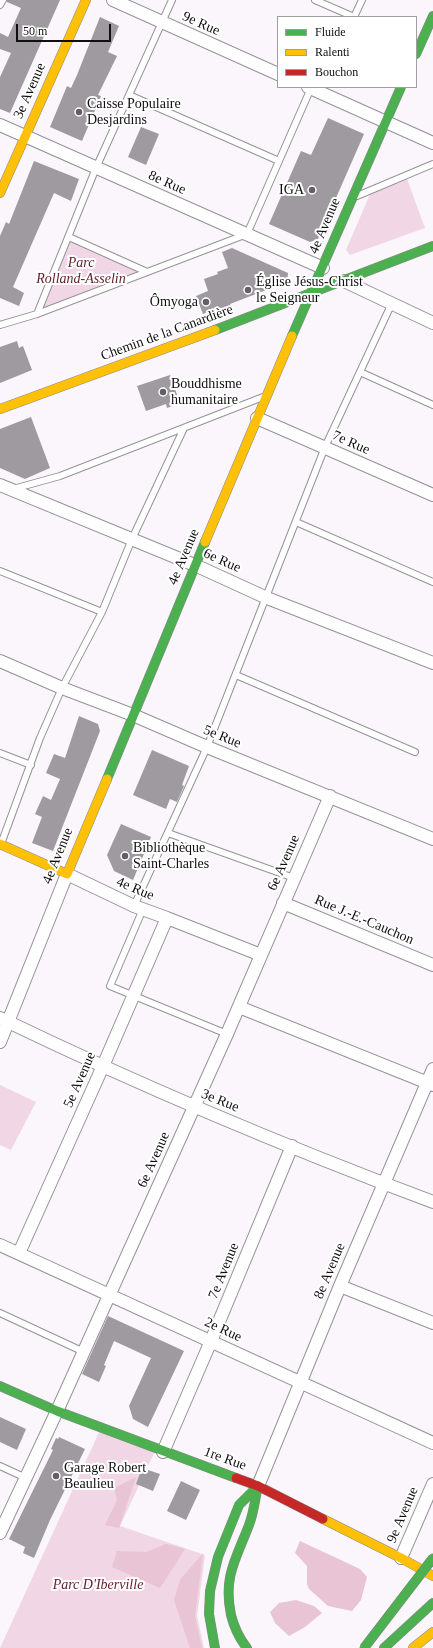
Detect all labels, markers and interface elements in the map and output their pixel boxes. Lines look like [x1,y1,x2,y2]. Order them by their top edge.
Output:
street label: 9e Rue [180,8,222,40]
scale bar [18,16,113,42]
legend [277,16,417,88]
text: 50 m [23,24,47,38]
text: Fluide [315,25,346,39]
text: Ralenti [315,45,350,59]
street label: 3e Avenue [10,61,50,121]
text: Bouchon [315,65,358,79]
place label: Caisse Populaire Desjardins [87,96,181,128]
marker: Caisse Populaire Desjardins [74,107,84,117]
street label: 8e Rue [146,167,188,199]
place label: IGA [279,182,304,198]
marker: IGA [307,185,317,195]
street label: 4e Avenue [306,195,344,257]
park label: Parc Rolland-Asselin [36,255,126,288]
place label: Église Jésus-Christ le Seigneur [256,274,363,306]
marker: Église Jésus-Christ le Seigneur [243,285,253,295]
place label: Ômyoga [150,294,198,310]
marker: Ômyoga [201,297,211,307]
street label: Chemin de la Canardière [99,301,235,365]
place label: Bouddhisme humanitaire [171,376,242,408]
marker: Bouddhisme humanitaire [158,387,168,397]
street label: 7e Rue [330,427,372,459]
street label: 4e Avenue [165,526,203,588]
street label: 6e Rue [201,545,243,577]
street label: 5e Rue [201,722,243,752]
street label: 4e Avenue [39,825,77,887]
street label: 6e Avenue [264,833,304,893]
place label: Bibliothèque Saint-Charles [133,840,209,872]
marker: Bibliothèque Saint-Charles [120,851,130,861]
street label: 4e Rue [114,874,156,904]
street label: Rue J.-E.-Cauchon [312,892,416,948]
street label: 5e Avenue [60,1050,100,1110]
street label: 3e Rue [199,1086,241,1116]
street label: 6e Avenue [134,1130,174,1190]
street label: 7e Avenue [205,1240,243,1302]
street label: 8e Avenue [311,1240,349,1302]
street label: 2e Rue [202,1314,244,1346]
street label: 1re Rue [201,1444,249,1474]
place label: Garage Robert Beaulieu [64,1460,146,1492]
marker: Garage Robert Beaulieu [51,1471,61,1481]
street label: 9e Avenue [384,1484,422,1546]
park label: Parc D'Iberville [53,1577,143,1593]

